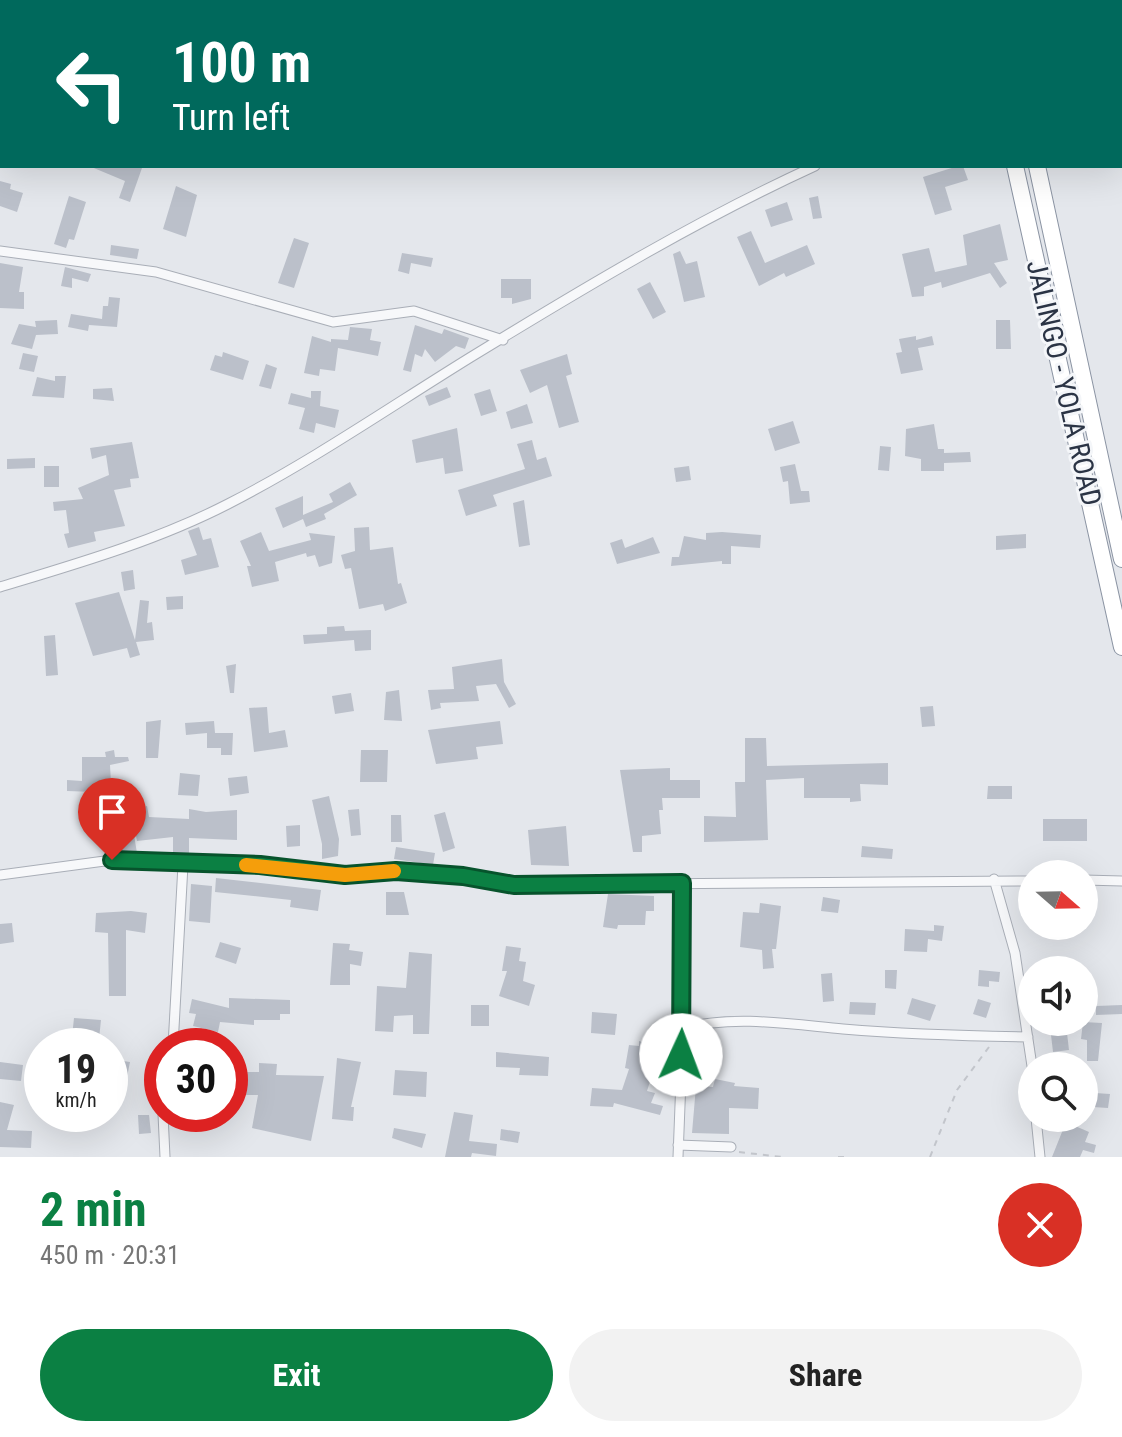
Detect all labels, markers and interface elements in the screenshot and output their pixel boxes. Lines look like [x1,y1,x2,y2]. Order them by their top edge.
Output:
text: 100 m [172,30,311,96]
icon: left [40,32,144,136]
text: Turn left [172,97,290,139]
street label: JALINGO - YOLA ROAD [1020,257,1108,509]
pin [78,778,146,860]
icon: arrive [90,790,134,834]
north arrow [1018,860,1098,940]
map controls [1018,860,1098,1132]
button: sound [1018,956,1098,1036]
position arrow [639,1013,723,1097]
speed limit sign: 30 [144,1028,248,1132]
text: 19 [56,1046,96,1093]
button: search [1018,1052,1098,1132]
text: km/h [55,1088,97,1112]
text: 2 min [40,1181,147,1238]
button: close [998,1183,1082,1267]
text: 450 m · 20:31 [40,1240,180,1270]
button: Exit [40,1329,553,1421]
button: Share [569,1329,1082,1421]

